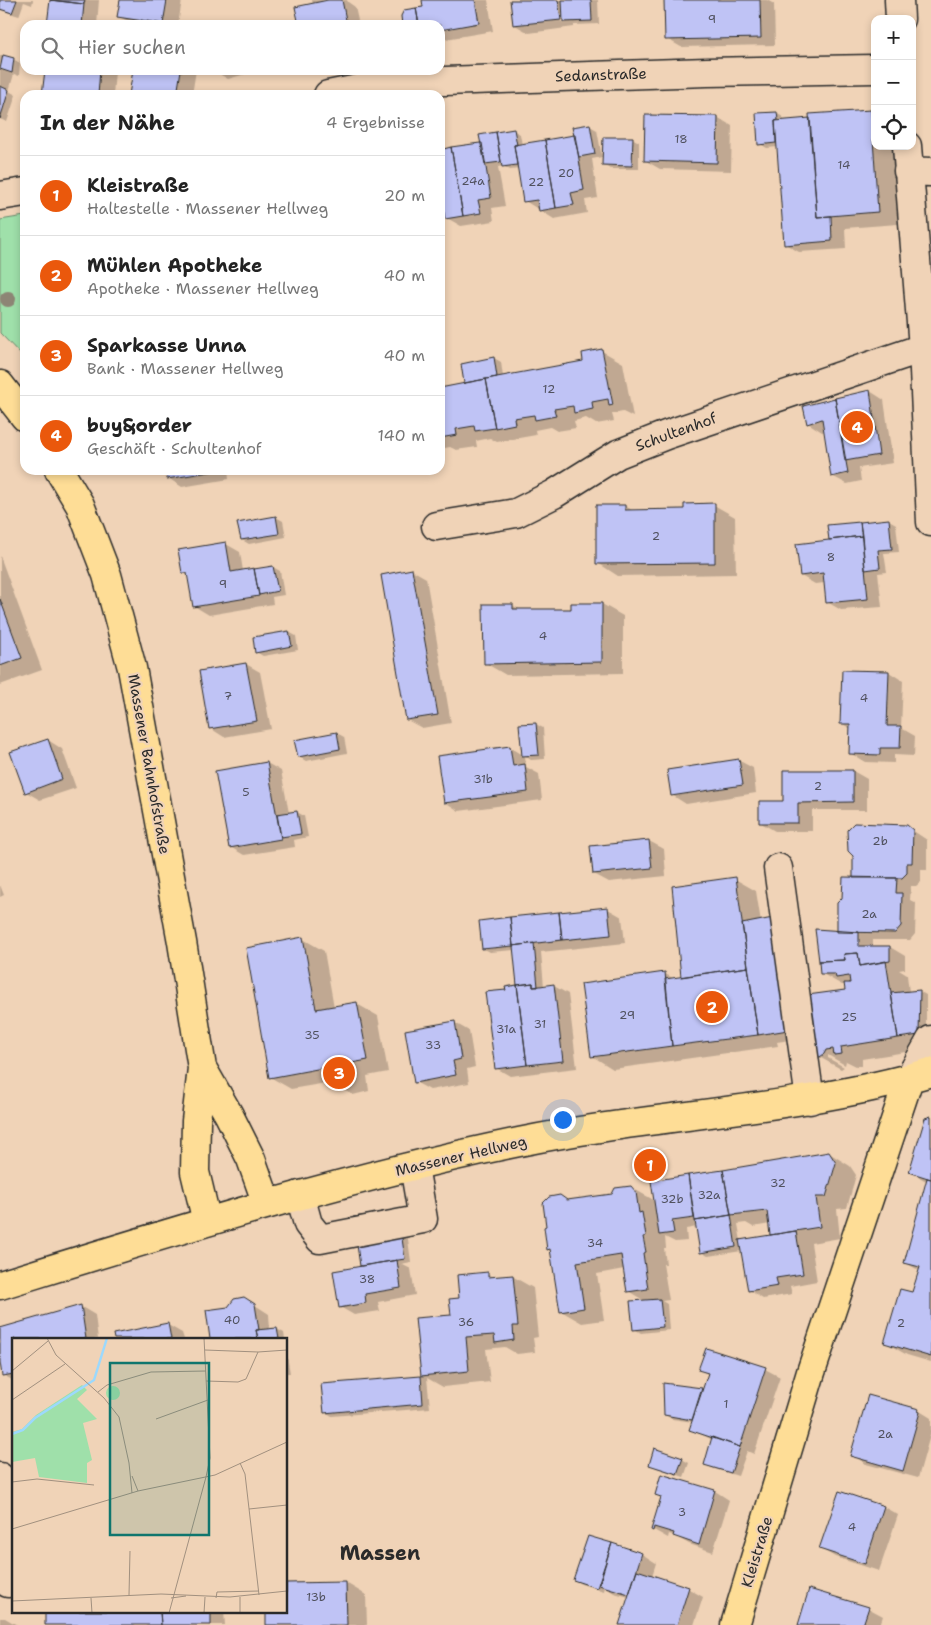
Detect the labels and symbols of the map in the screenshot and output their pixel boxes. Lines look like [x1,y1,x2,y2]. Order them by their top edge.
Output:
house number: 9 [708,11,716,27]
street label: Sedanstraße [555,63,647,87]
house number: 18 [674,131,688,147]
house number: 14 [838,157,850,173]
house number: 20 [558,165,574,181]
house number: 24a [461,173,485,189]
house number: 22 [528,174,544,190]
house number: 12 [543,381,555,397]
street label: Schultenhof [633,408,720,456]
pin: 4 [841,408,873,446]
house number: 2 [652,528,660,544]
house number: 8 [827,549,835,565]
house number: 9 [219,576,227,592]
house number: 4 [539,628,547,644]
street label: Massener Bahnhofstraße [123,672,175,856]
house number: 7 [224,688,232,704]
house number: 4 [860,690,868,706]
house number: 31b [473,771,493,787]
house number: 2 [814,778,822,794]
house number: 5 [242,784,250,800]
house number: 2b [872,833,888,849]
house number: 2a [861,906,877,922]
pin: 2 [696,988,728,1026]
house number: 29 [619,1007,635,1023]
house number: 25 [841,1009,857,1025]
house number: 31 [534,1016,546,1032]
house number: 31a [496,1021,516,1037]
house number: 35 [304,1027,320,1043]
house number: 33 [425,1037,441,1053]
pin: 3 [323,1054,355,1092]
your location [550,1107,576,1133]
street label: Massener Hellweg [393,1131,529,1181]
pin: 1 [634,1146,666,1184]
house number: 32 [770,1175,786,1191]
house number: 32a [697,1187,721,1203]
house number: 32b [660,1191,684,1207]
house number: 34 [587,1235,603,1251]
house number: 38 [359,1271,375,1287]
house number: 40 [224,1312,240,1328]
house number: 36 [458,1314,474,1330]
house number: 2 [897,1315,905,1331]
inset map [12,1338,288,1612]
house number: 1 [723,1396,729,1412]
house number: 2a [877,1426,893,1442]
house number: 3 [678,1504,686,1520]
street label: Kleistraße [737,1514,777,1590]
house number: 4 [848,1519,856,1535]
district label: Massen [340,1540,420,1566]
house number: 13b [306,1589,326,1605]

